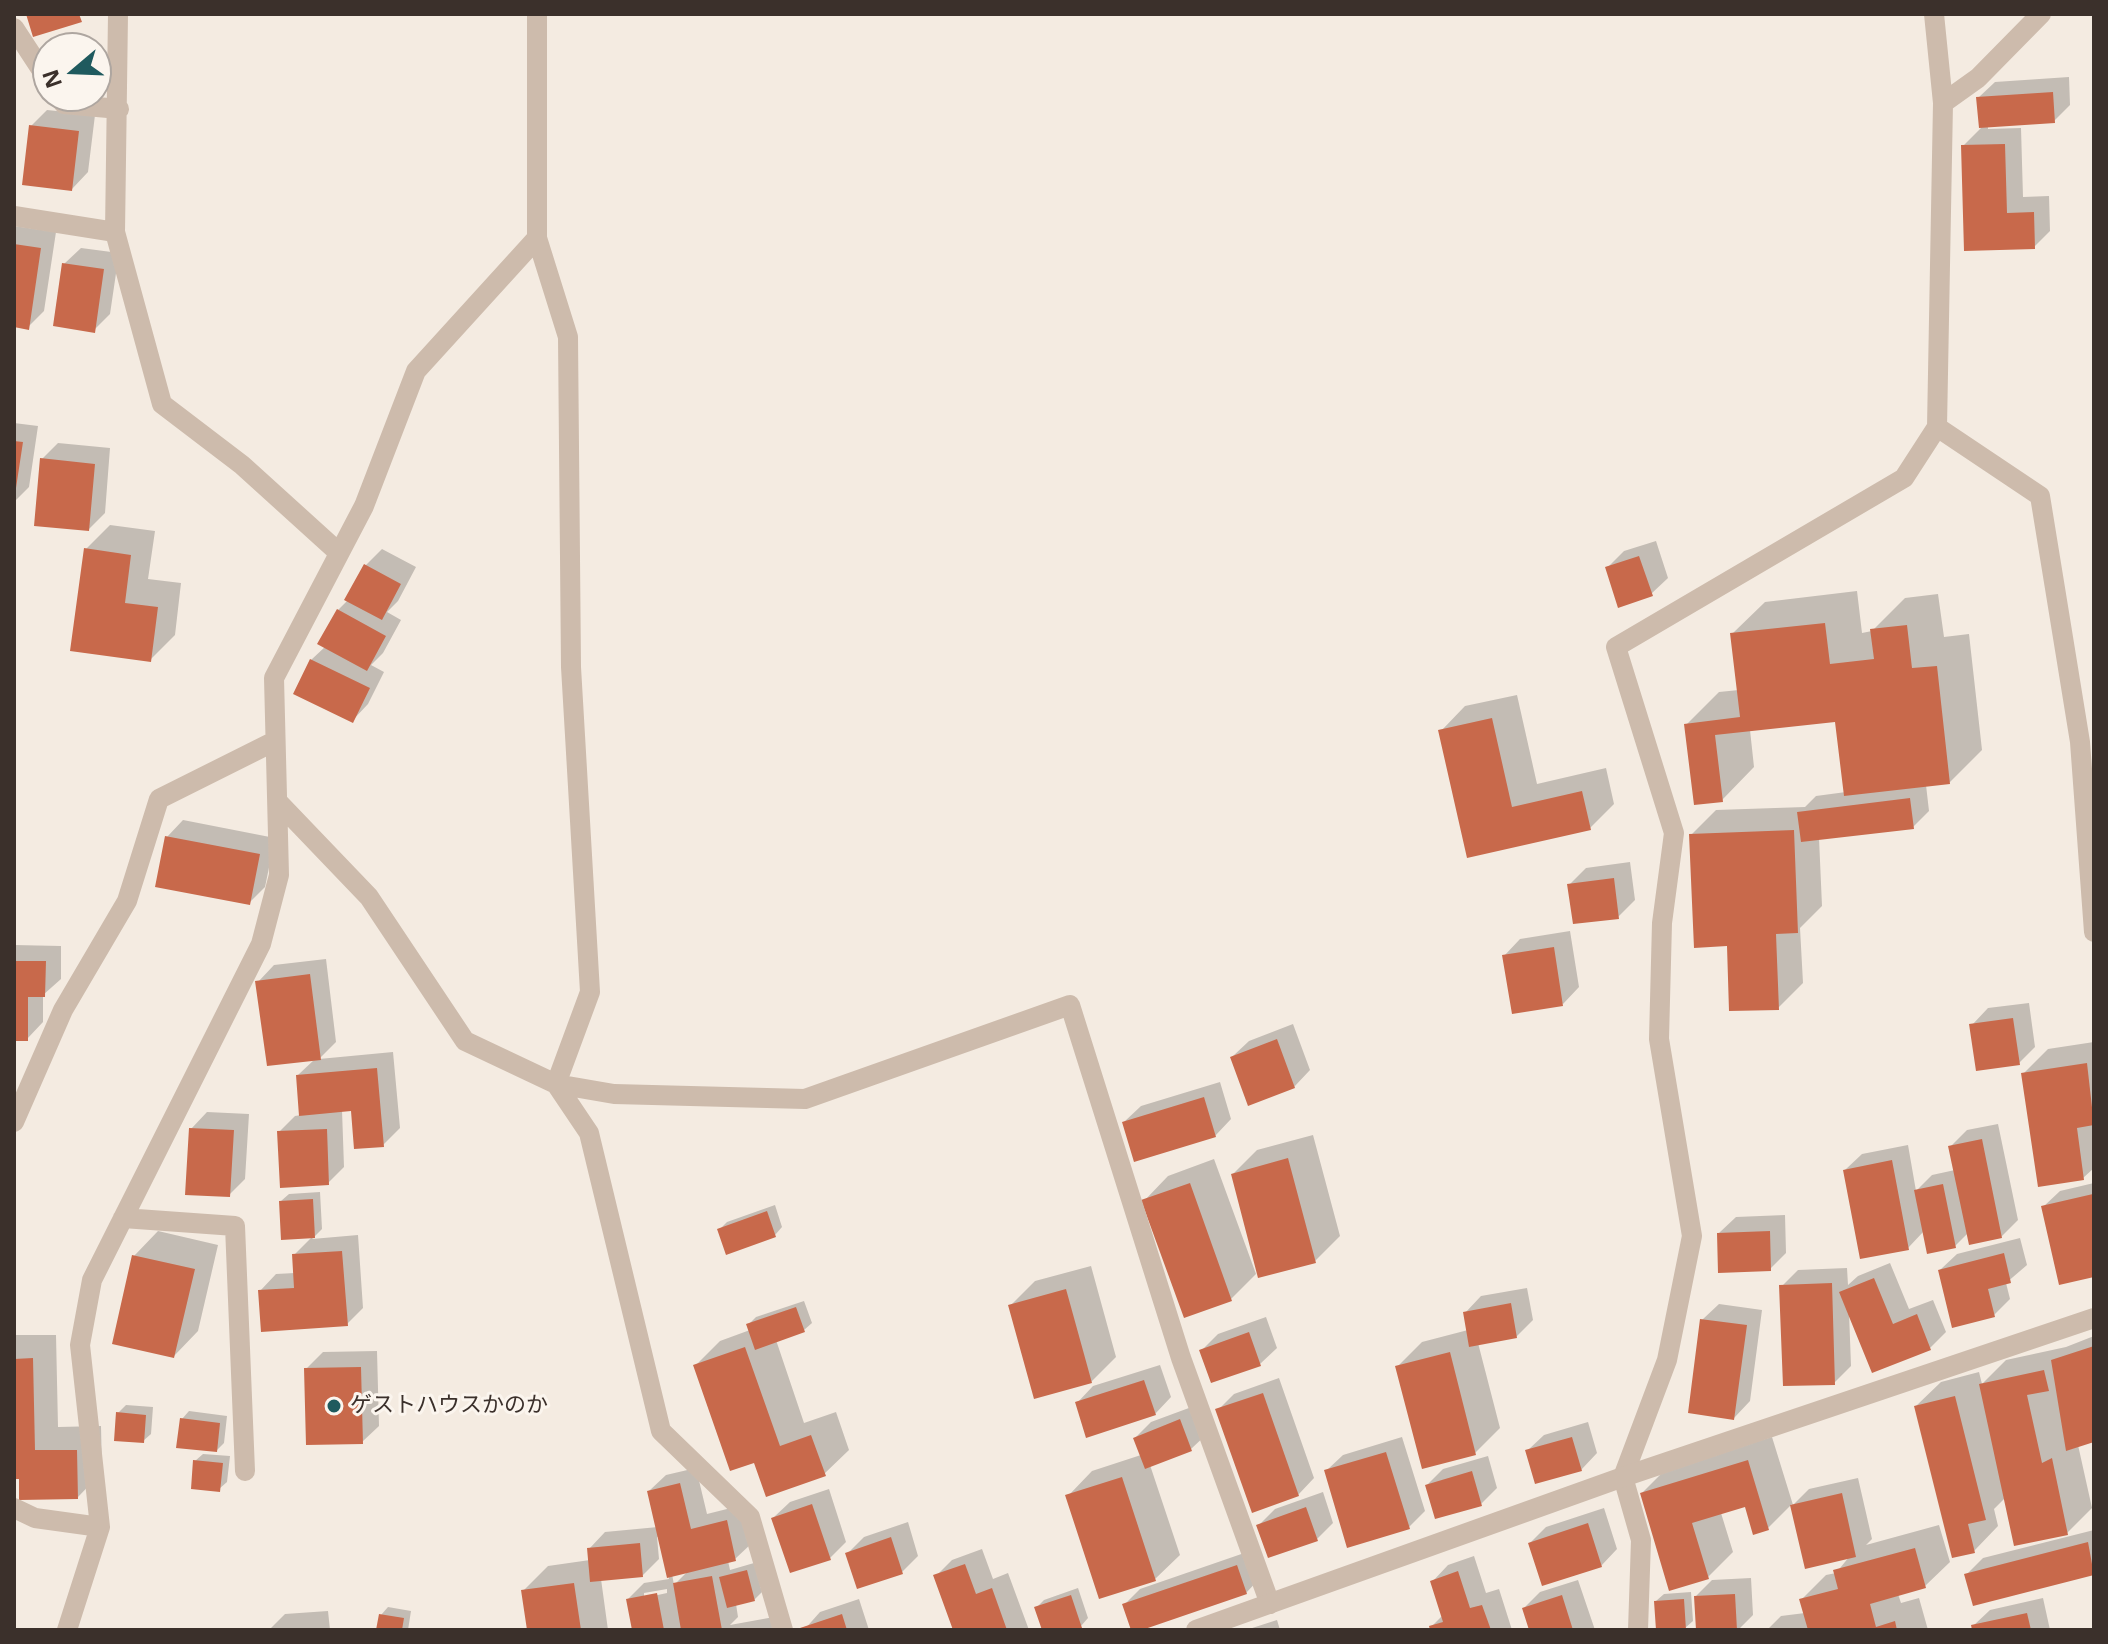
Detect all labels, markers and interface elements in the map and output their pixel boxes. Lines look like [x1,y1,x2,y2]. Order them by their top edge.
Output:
north arrow [32,32,112,112]
text: N [34,66,68,93]
place label: ゲストハウスかのか [350,1393,548,1419]
marker: ゲストハウスかのか [325,1397,343,1415]

